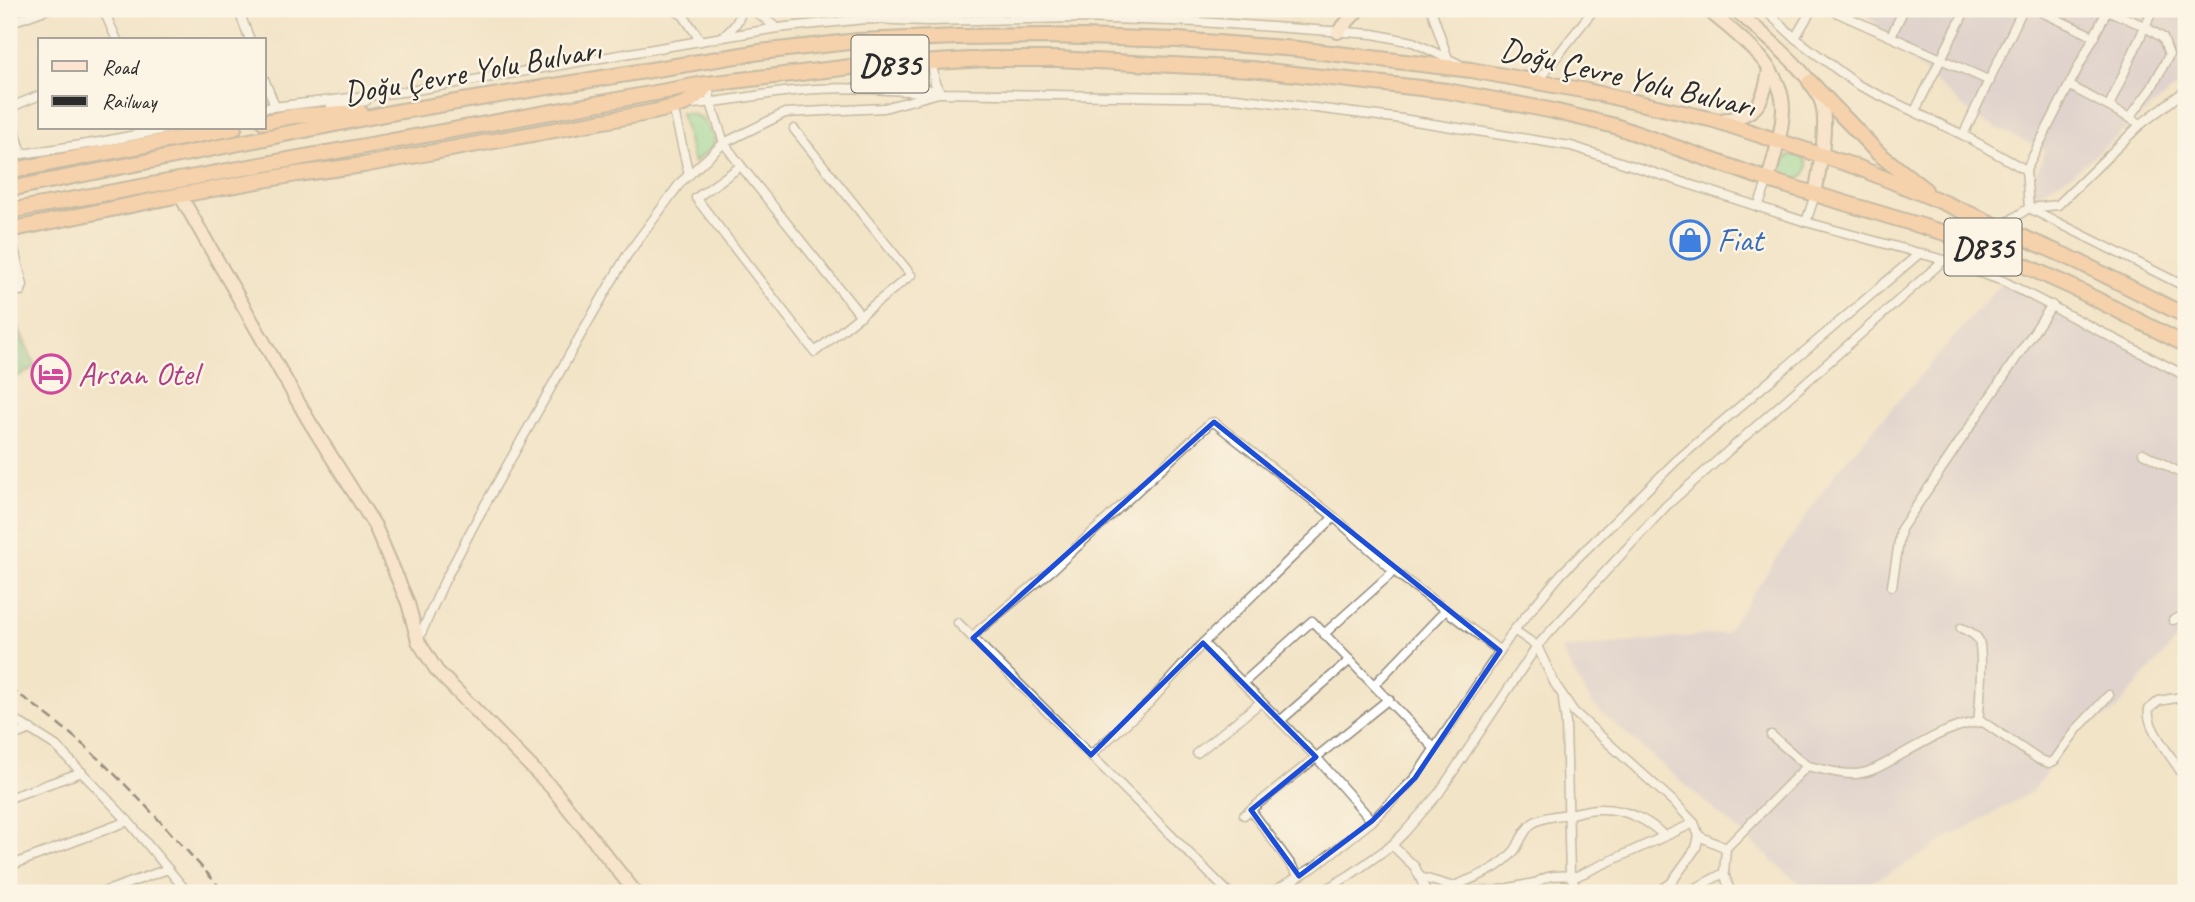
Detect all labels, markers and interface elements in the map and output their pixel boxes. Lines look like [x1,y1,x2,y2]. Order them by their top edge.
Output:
street label: Doğu Çevre Yolu Bulvarı [340,27,606,114]
street label: Doğu Çevre Yolu Bulvarı [1496,27,1761,127]
road number: D835 [852,36,928,92]
legend [38,38,266,130]
text: Road [102,54,141,80]
text: Railway [102,88,158,114]
road number: D835 [1944,218,2022,276]
shop icon: Fiat [1669,219,1711,261]
place label: Fiat [1717,219,1766,261]
hotel icon: Arsan Otel [30,353,72,395]
place label: Arsan Otel [78,353,204,395]

